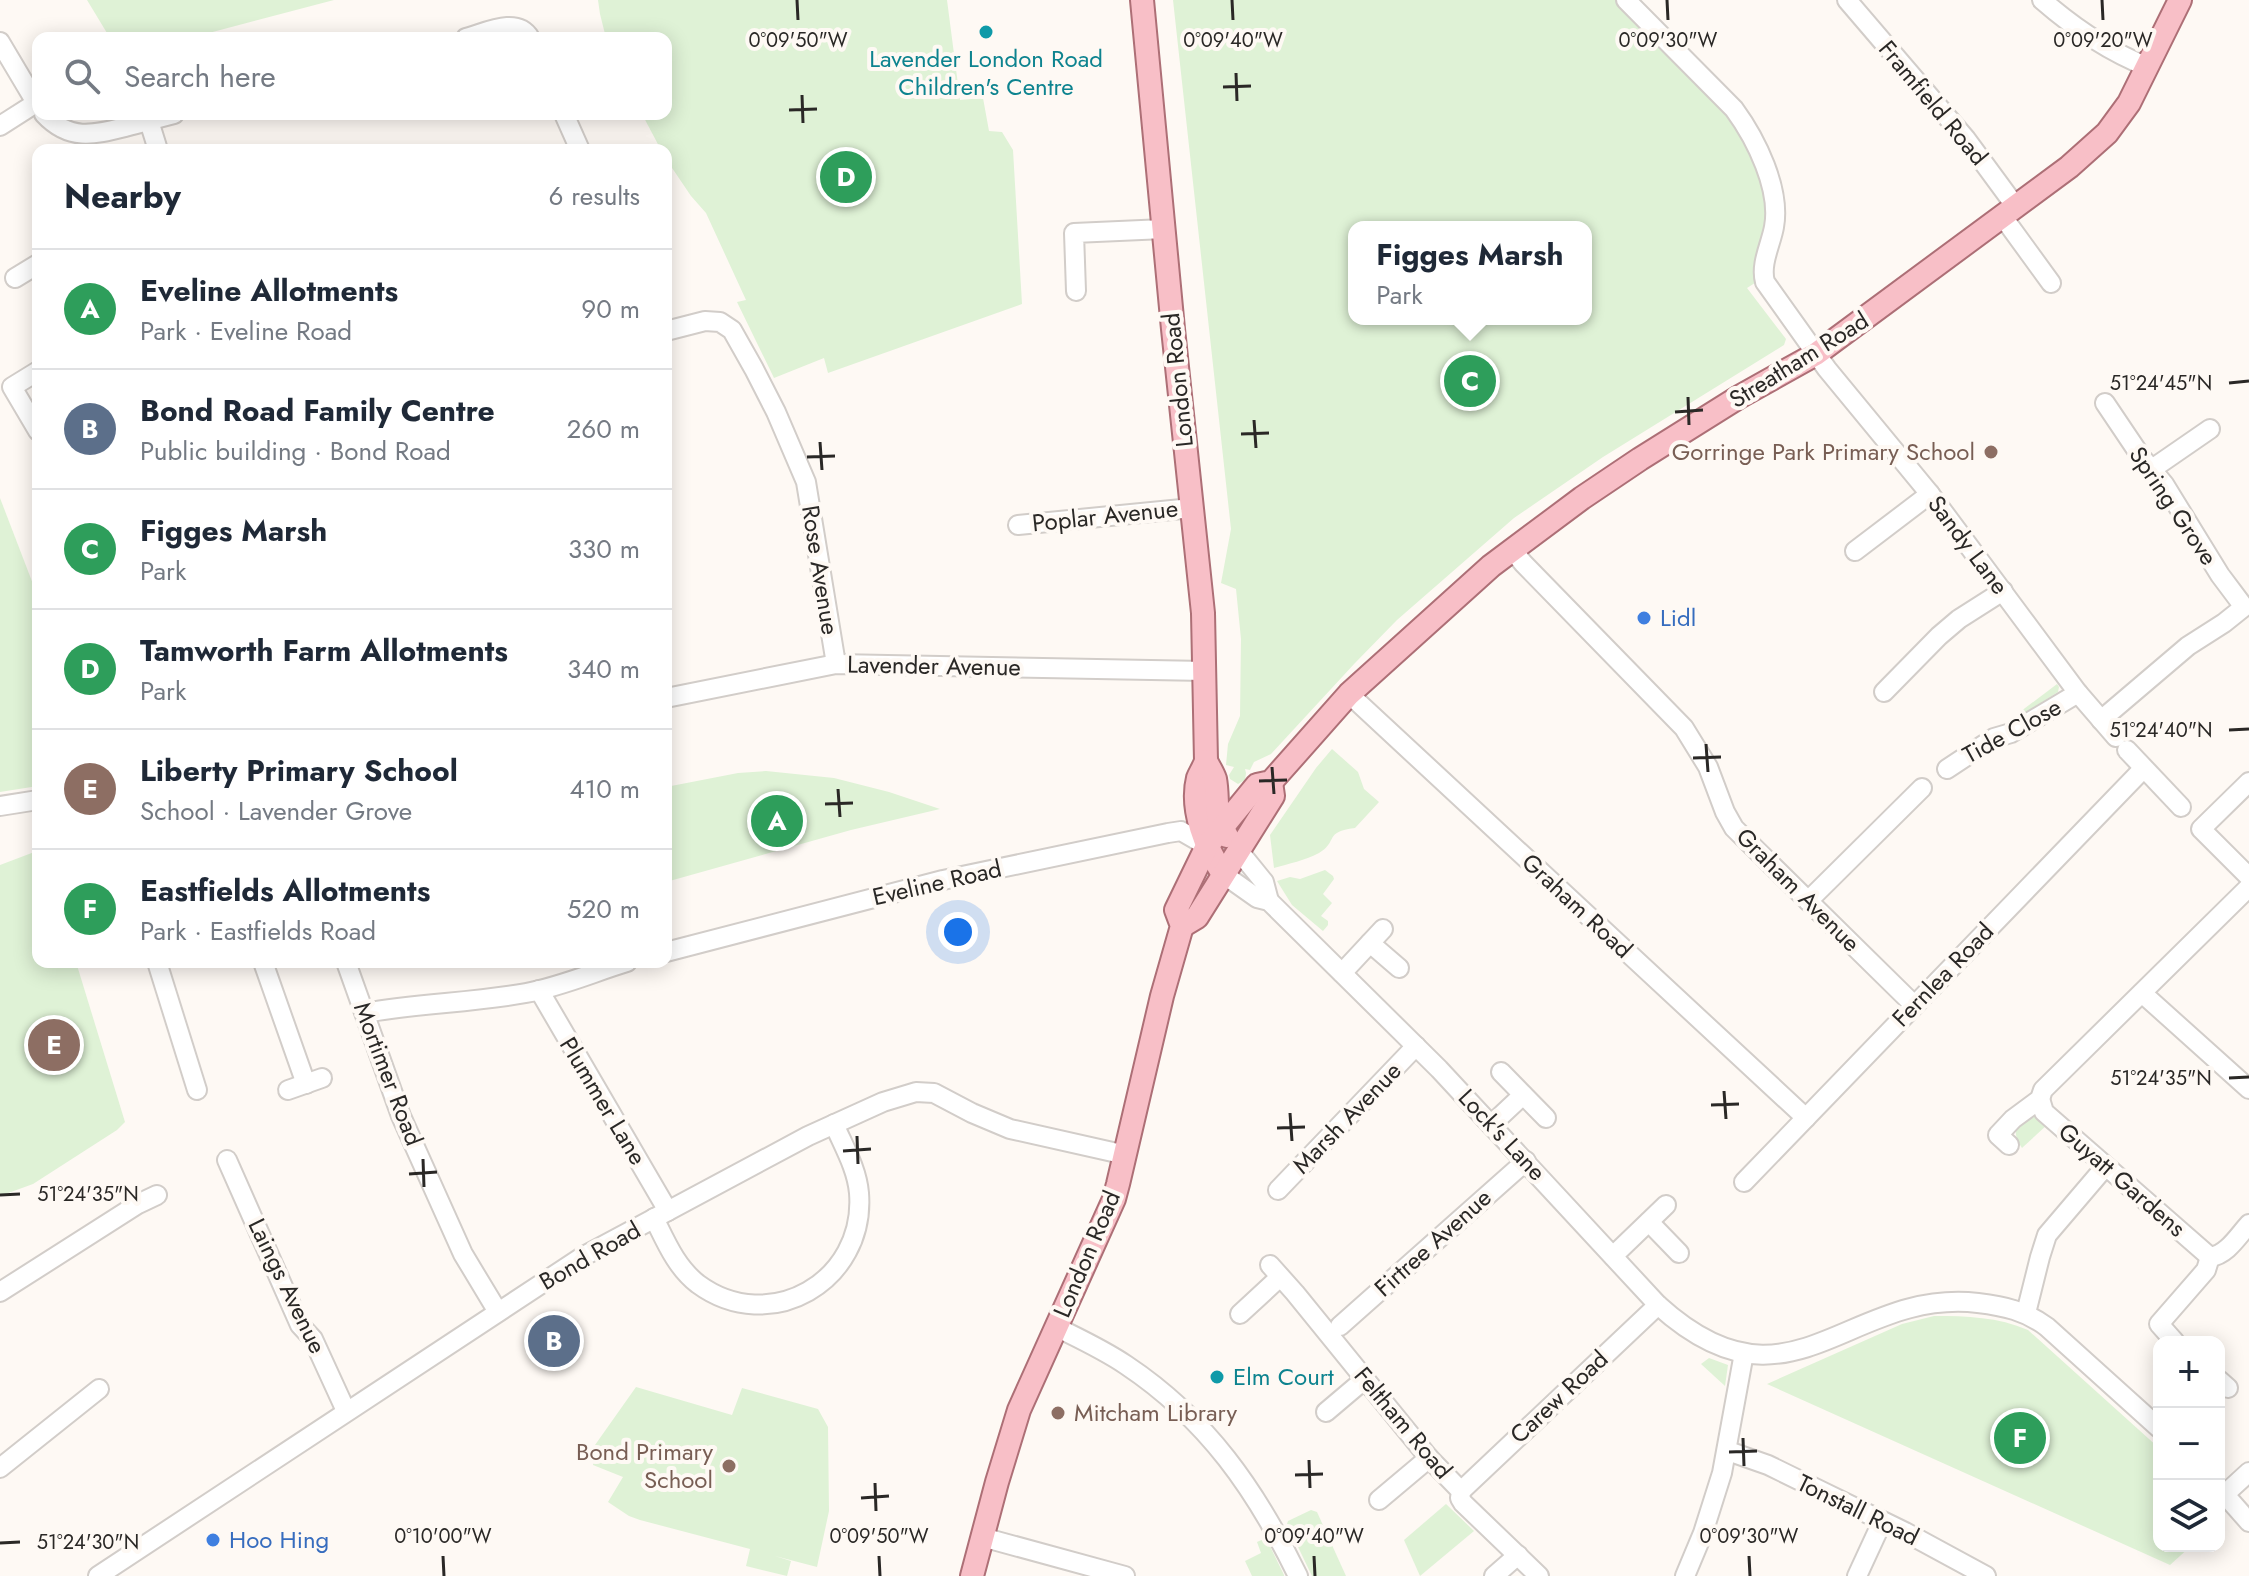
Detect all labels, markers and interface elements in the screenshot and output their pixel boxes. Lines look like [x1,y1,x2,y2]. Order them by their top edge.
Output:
marker: Lavender London Road Children's Centre [977,23,995,41]
text: 0°09'50"W [748,26,848,55]
text: 0°09'40"W [1183,26,1283,55]
text: 0°09'30"W [1619,26,1718,55]
text: 0°09'20"W [2053,26,2153,55]
search box [32,32,672,120]
street label: Framfield Road [1871,33,1996,173]
place label: Lavender London Road Children's Centre [869,41,1103,104]
icon: search [60,54,104,98]
text: Search here [124,55,276,98]
pin: D [820,147,872,207]
text: Nearby [64,172,181,221]
text: 6 results [548,177,640,215]
popup [1348,221,1592,325]
text: Figges Marsh [1376,233,1564,276]
text: Eveline Allotments [140,269,398,312]
text: Park [1376,276,1423,314]
text: A [80,290,100,328]
text: 90 m [581,290,640,328]
street label: Streatham Road [1722,303,1875,416]
street label: London Road [1153,311,1202,449]
text: Park · Eveline Road [140,312,352,350]
pin: C [1444,351,1496,411]
text: 51°24'45"N [2110,369,2212,398]
text: Bond Road Family Centre [140,389,495,432]
text: B [81,410,99,448]
text: 260 m [567,410,640,448]
text: Public building · Bond Road [140,432,451,470]
place label: Gorringe Park Primary School [1672,434,1975,469]
street label: Spring Grove [2121,439,2226,572]
marker: Gorringe Park Primary School [1982,443,2000,461]
street label: Sandy Lane [1920,488,2017,602]
street label: Poplar Avenue [1030,490,1180,541]
street label: Rose Avenue [793,503,848,637]
text: Figges Marsh [140,509,327,552]
text: C [81,530,99,568]
text: 330 m [568,530,640,568]
text: Park [140,552,186,590]
place label: Lidl [1660,600,1696,635]
marker: Lidl [1635,609,1653,627]
text: Tamworth Farm Allotments [140,629,508,672]
street label: Lavender Avenue [847,646,1021,685]
text: D [80,650,100,688]
text: 340 m [567,650,640,688]
text: Park [140,672,186,710]
street label: Tide Close [1956,689,2067,772]
text: 51°24'40"N [2109,716,2213,745]
text: Liberty Primary School [140,749,458,792]
text: E [82,770,98,808]
text: 410 m [569,770,640,808]
pin: A [751,791,803,851]
text: School · Lavender Grove [140,792,412,830]
street label: Graham Avenue [1728,820,1868,960]
street label: Graham Road [1514,845,1641,966]
street label: Eveline Road [869,851,1005,914]
text: Eastfields Allotments [140,869,430,912]
text: F [83,890,97,928]
text: 520 m [567,890,640,928]
text: Park · Eastfields Road [140,912,376,950]
your location [938,912,978,952]
street label: Fernlea Road [1884,915,2001,1035]
street label: Mortimer Road [345,997,432,1151]
pin: E [28,1015,80,1075]
street label: Plummer Lane [551,1030,655,1171]
street label: Marsh Avenue [1284,1054,1409,1181]
text: 51°24'35"N [2110,1064,2212,1093]
street label: Lock's Lane [1451,1081,1554,1188]
street label: Guyatt Gardens [2051,1114,2194,1245]
text: 51°24'35"N [37,1180,139,1209]
street label: Firtree Avenue [1366,1181,1499,1305]
street label: London Road [1044,1185,1129,1323]
street label: Laings Avenue [240,1212,335,1359]
street label: Bond Road [533,1212,647,1299]
pin: B [528,1311,580,1371]
map controls [2153,1336,2225,1552]
button: + [2153,1336,2225,1408]
street label: Carew Road [1502,1342,1616,1451]
place label: Elm Court [1233,1359,1334,1394]
street label: Feltham Road [1346,1359,1461,1486]
marker: Elm Court [1208,1368,1226,1386]
place label: Mitcham Library [1074,1395,1237,1430]
marker: Mitcham Library [1049,1404,1067,1422]
pin: F [1994,1408,2046,1468]
button: − [2153,1408,2225,1480]
place label: Bond Primary School [576,1434,713,1497]
marker: Bond Primary School [720,1457,738,1475]
street label: Tonstall Road [1791,1465,1925,1554]
button: layers [2153,1480,2225,1552]
place label: Hoo Hing [229,1522,329,1557]
text: 0°10'00"W [394,1522,492,1551]
text: 0°09'50"W [829,1522,929,1551]
text: 0°09'40"W [1264,1522,1364,1551]
text: 0°09'30"W [1700,1522,1799,1551]
text: 51°24'30"N [37,1528,139,1557]
marker: Hoo Hing [204,1531,222,1549]

